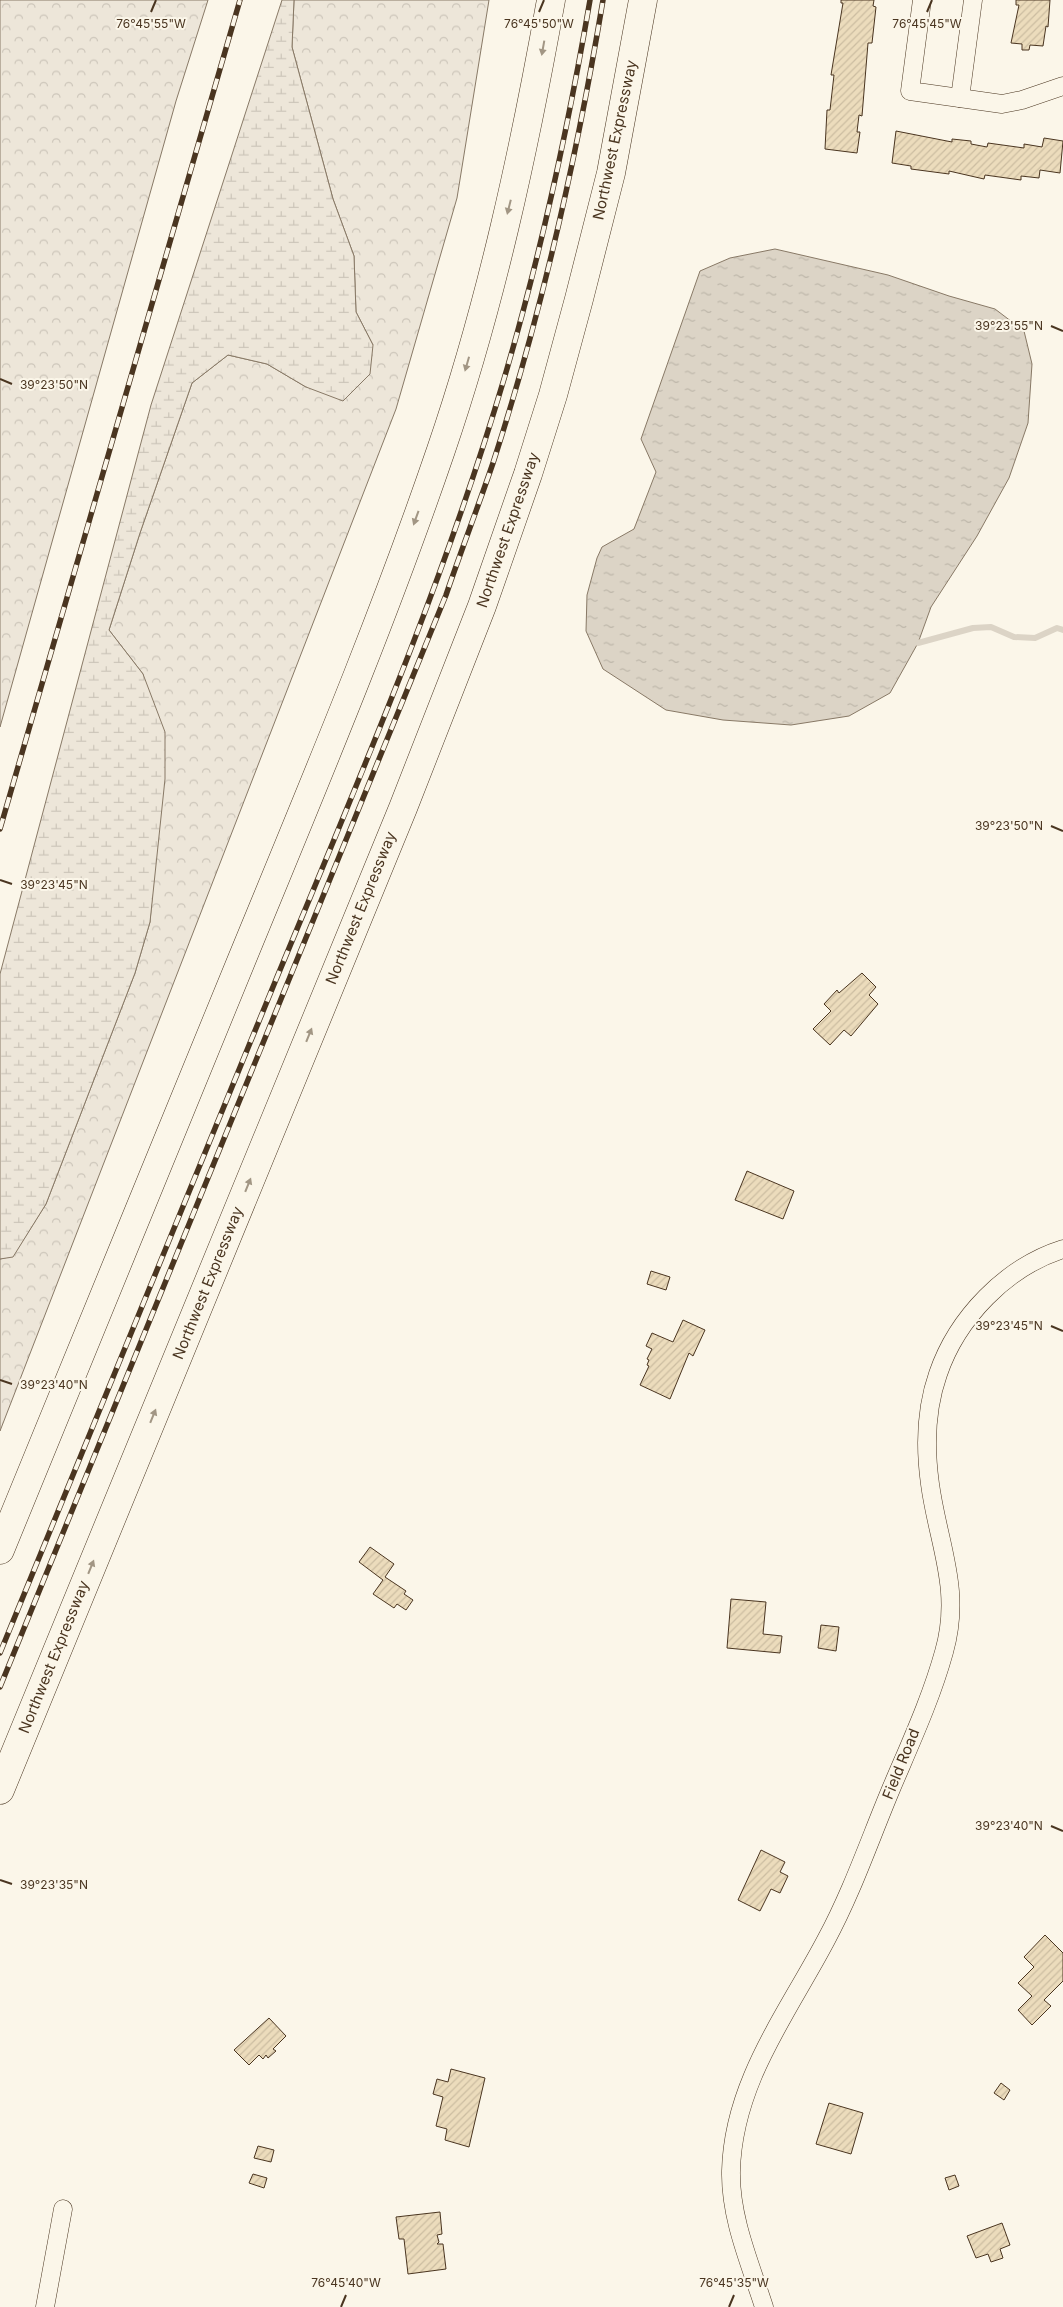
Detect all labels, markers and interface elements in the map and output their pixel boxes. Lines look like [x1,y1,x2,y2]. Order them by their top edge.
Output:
text: 76°45'55"W [116,16,186,31]
text: 76°45'50"W [504,16,574,31]
text: 76°45'45"W [892,16,962,31]
one-way arrow [538,40,546,56]
street label: Northwest Expressway [588,58,641,222]
one-way arrow [504,199,512,214]
text: 39°23'55"N [975,318,1043,333]
one-way arrow [463,357,471,372]
text: 39°23'50"N [20,377,88,392]
street label: Northwest Expressway [472,449,543,610]
one-way arrow [412,511,420,526]
text: 39°23'50"N [975,818,1043,833]
street label: Northwest Expressway [321,828,400,987]
text: 39°23'45"N [20,877,88,892]
one-way arrow [306,1028,314,1042]
one-way arrow [244,1177,252,1192]
street label: Northwest Expressway [168,1203,247,1362]
text: 39°23'45"N [975,1318,1043,1333]
text: 39°23'40"N [20,1377,88,1392]
one-way arrow [149,1408,157,1423]
one-way arrow [88,1560,96,1574]
street label: Northwest Expressway [14,1577,93,1736]
street label: Field Road [878,1726,923,1802]
text: 39°23'40"N [975,1818,1043,1833]
text: 39°23'35"N [20,1877,88,1892]
text: 76°45'40"W [311,2275,381,2290]
text: 76°45'35"W [699,2275,769,2290]

